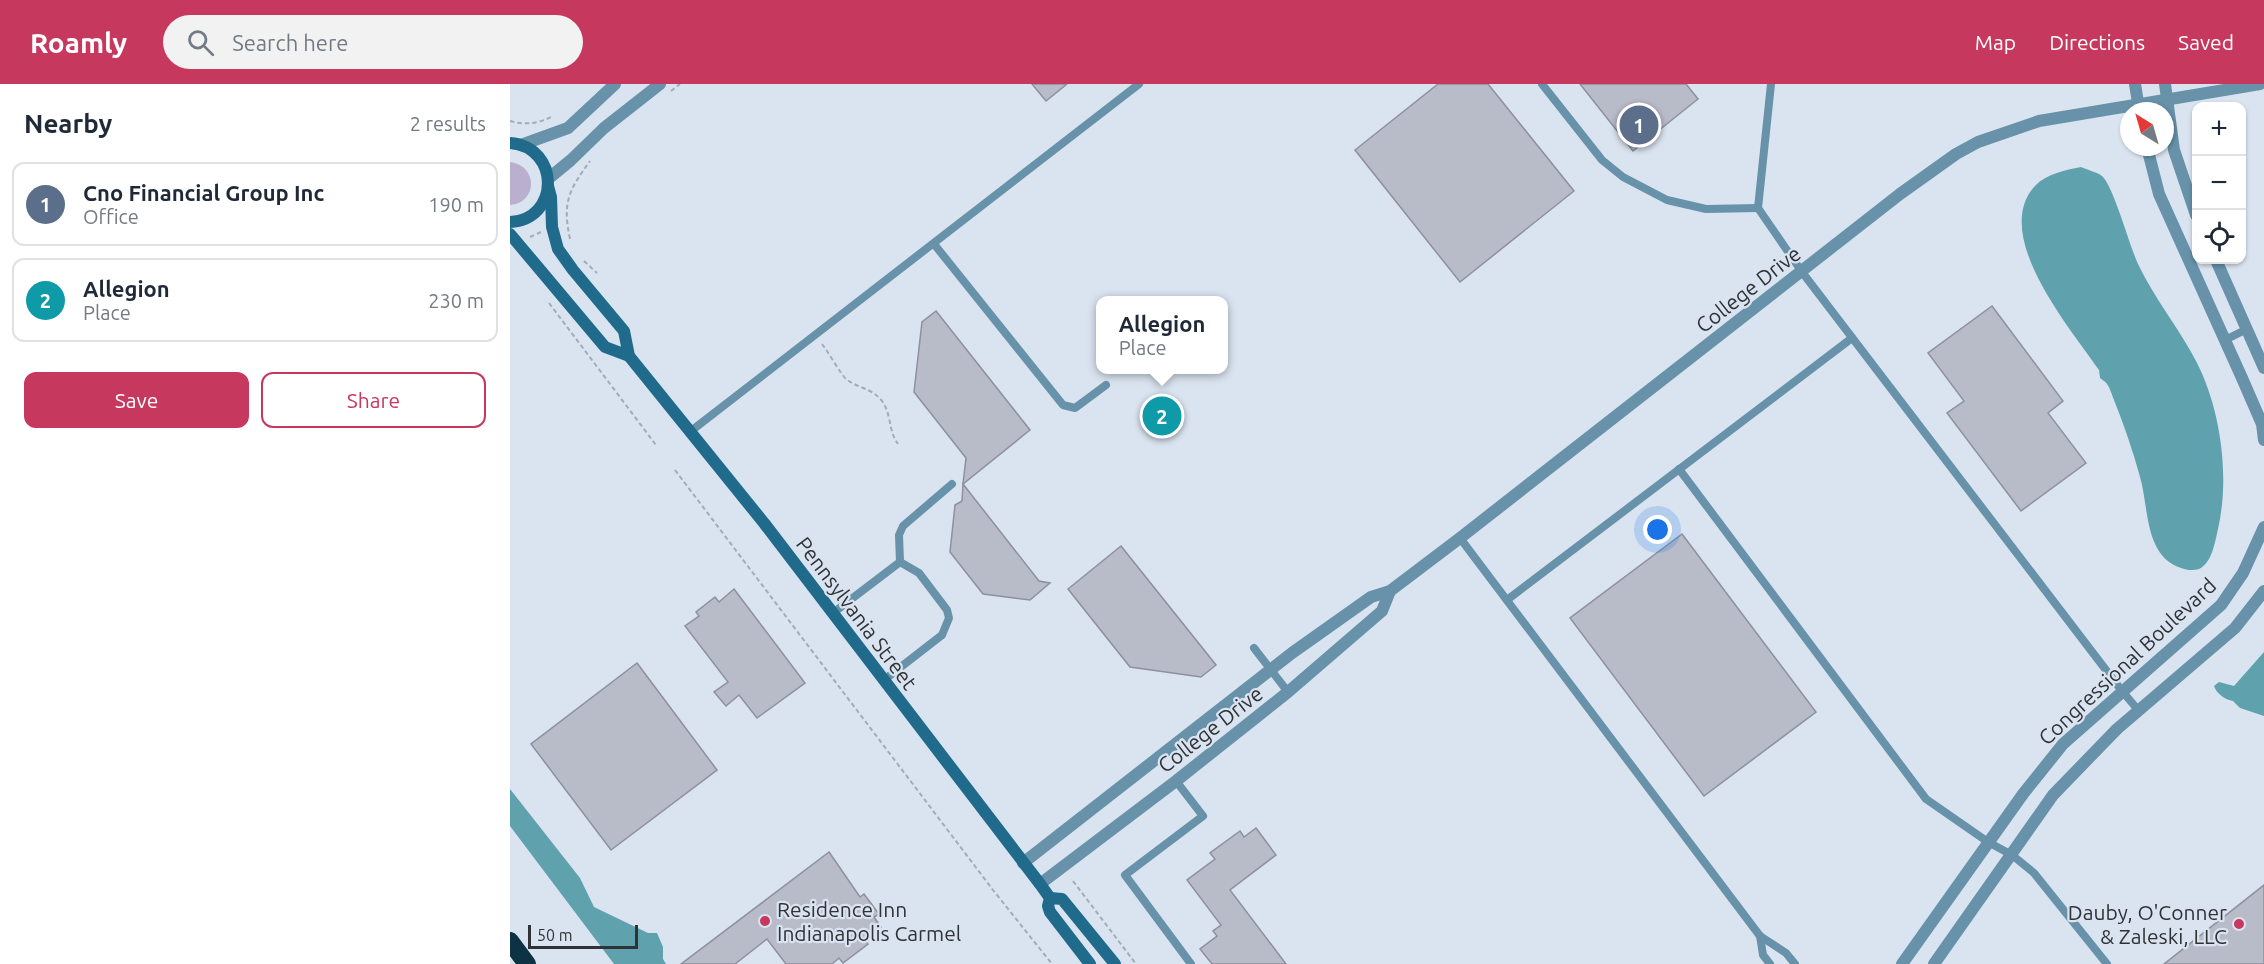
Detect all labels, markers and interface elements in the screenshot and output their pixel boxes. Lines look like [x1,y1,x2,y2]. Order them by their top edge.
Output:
search box [163,15,583,69]
icon: search [184,26,217,59]
text: Roamly [30,27,127,58]
text: Search here [232,30,348,55]
text: Map [1975,30,2016,54]
text: Directions [2049,30,2145,54]
text: Saved [2178,30,2234,54]
pin: 1 [1620,102,1658,147]
north arrow [2120,102,2174,156]
map controls [2192,102,2246,264]
button: + [2192,102,2246,156]
text: Nearby [24,109,112,138]
text: 2 results [410,112,486,135]
button: − [2192,156,2246,210]
text: Cno Financial Group Inc [83,180,324,205]
text: 1 [40,193,51,216]
text: 190 m [428,193,484,216]
text: Office [83,205,139,228]
button: locate [2192,210,2246,264]
street label: College Drive [1691,241,1805,337]
text: Allegion [83,276,170,301]
text: 2 [40,289,51,312]
text: 230 m [428,289,484,312]
popup [1096,296,1228,374]
text: Place [83,301,131,324]
text: Allegion [1119,311,1205,336]
text: Place [1119,336,1166,359]
button: Save [24,372,249,428]
button: Share [261,372,486,428]
pin: 2 [1142,394,1182,438]
your location [1643,515,1672,544]
street label: Pennsylvania Street [792,532,922,694]
street label: Congressional Boulevard [2033,573,2221,749]
street label: College Drive [1153,681,1267,777]
place label: Residence Inn Indianapolis Carmel [777,897,961,945]
place label: Dauby, O'Conner & Zaleski, LLC [2068,900,2227,948]
marker: Residence Inn Indianapolis Carmel [758,914,772,928]
marker: Dauby, O'Conner & Zaleski, LLC [2232,917,2246,931]
scale bar [528,922,638,950]
text: 50 m [537,926,573,944]

